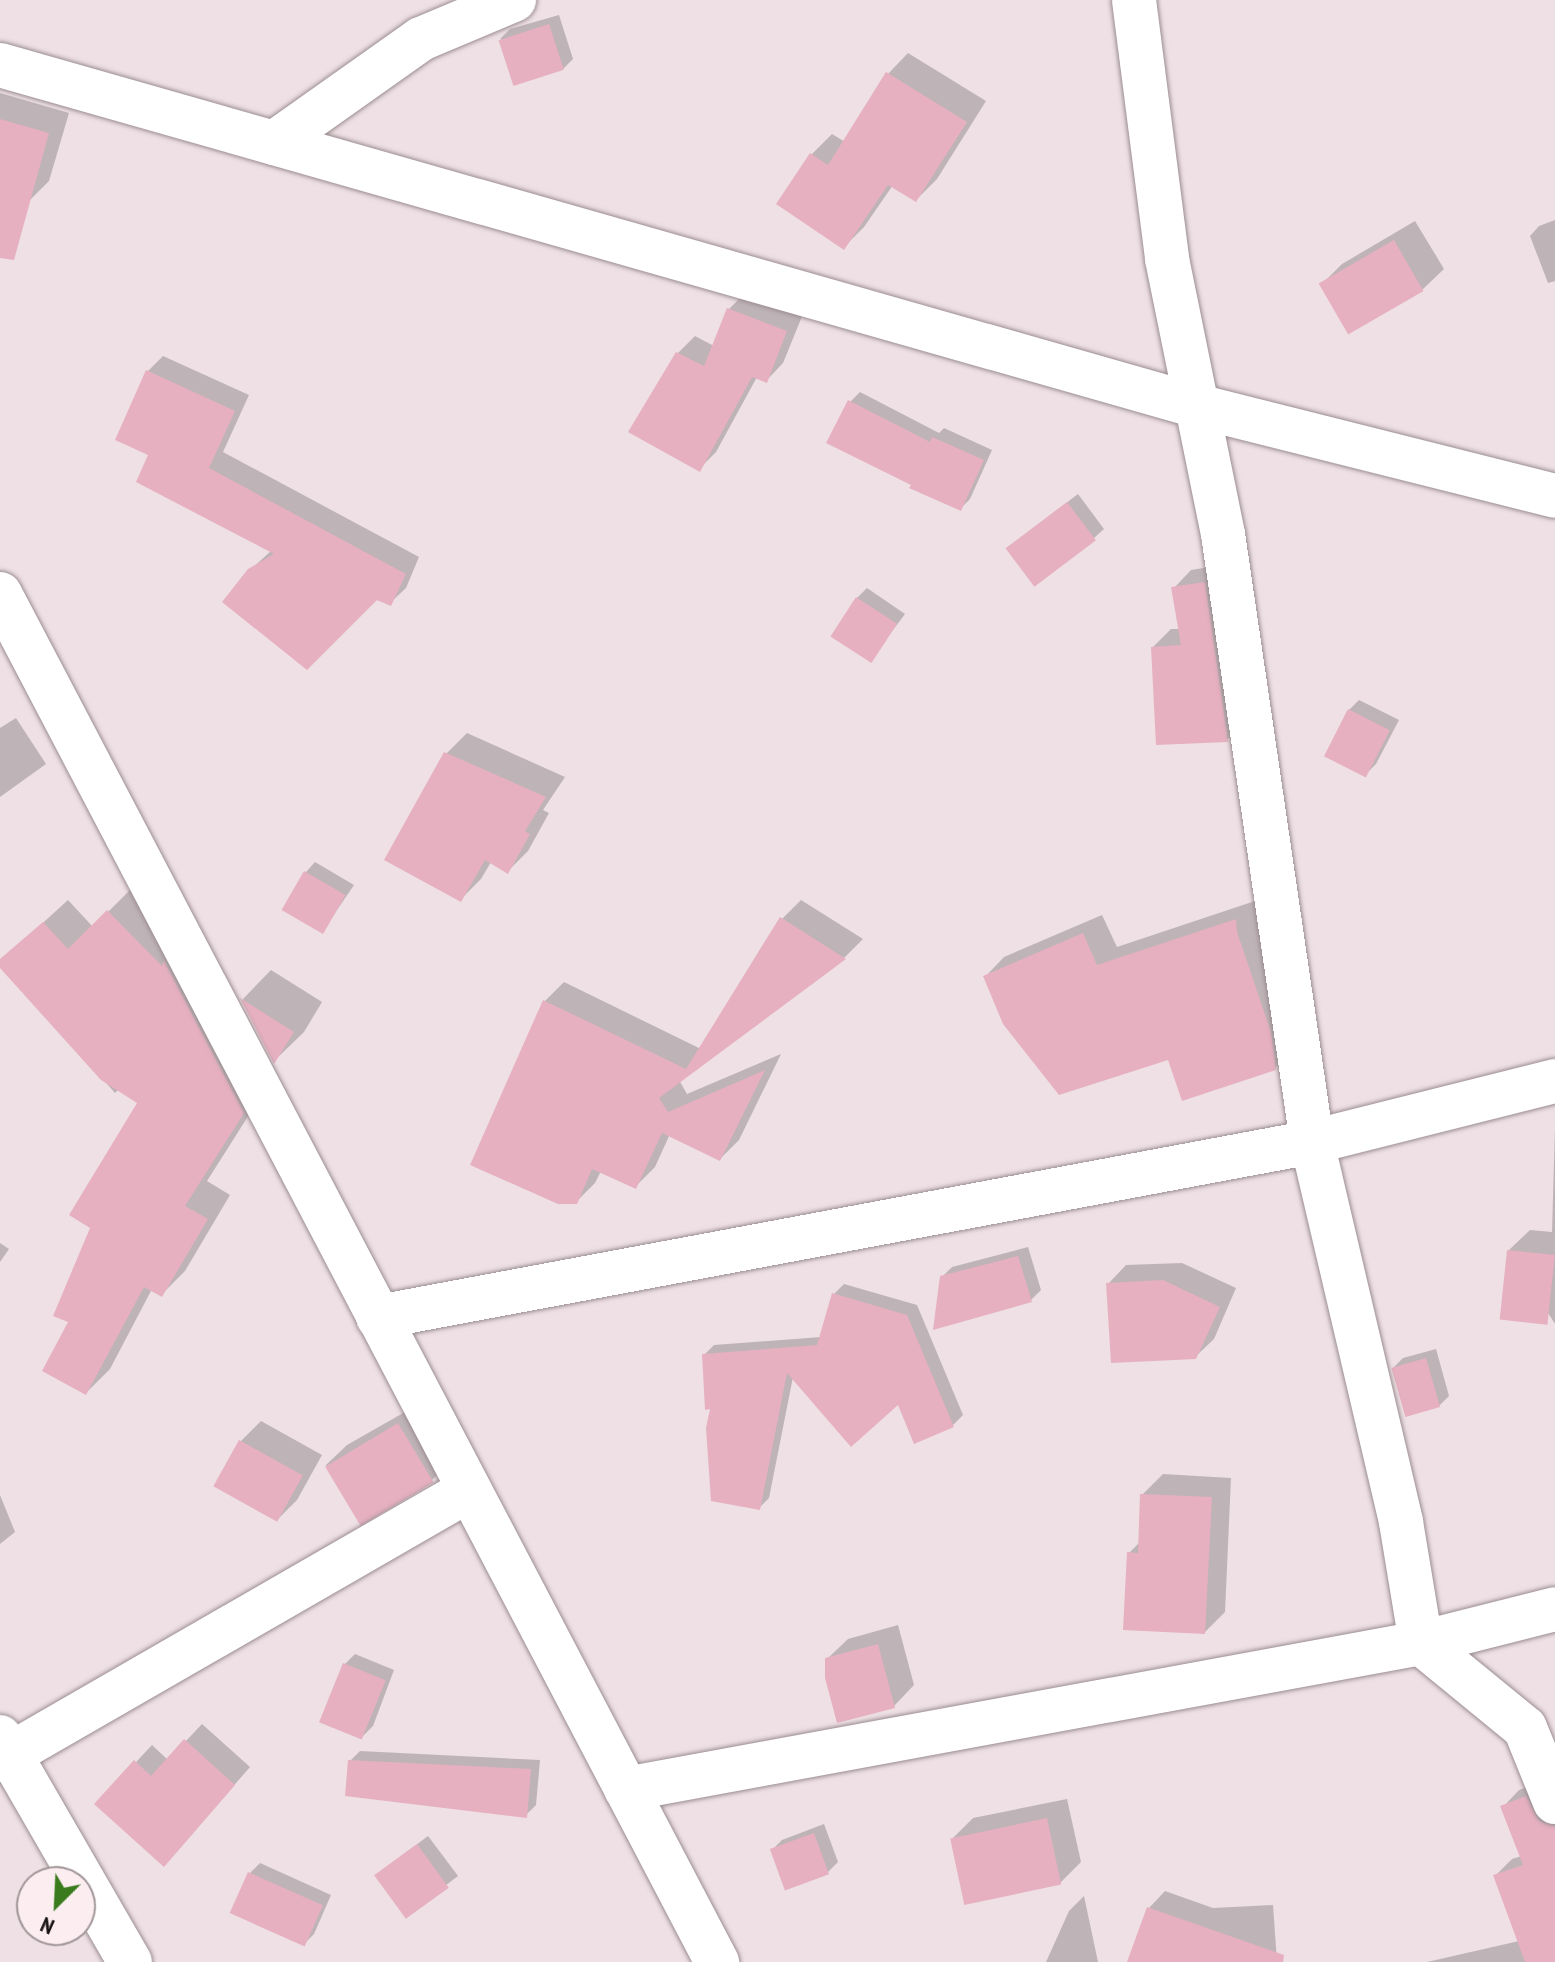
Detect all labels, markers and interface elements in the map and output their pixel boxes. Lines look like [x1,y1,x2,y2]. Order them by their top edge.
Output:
north arrow [16,1866,96,1946]
text: N [36,1911,58,1941]

